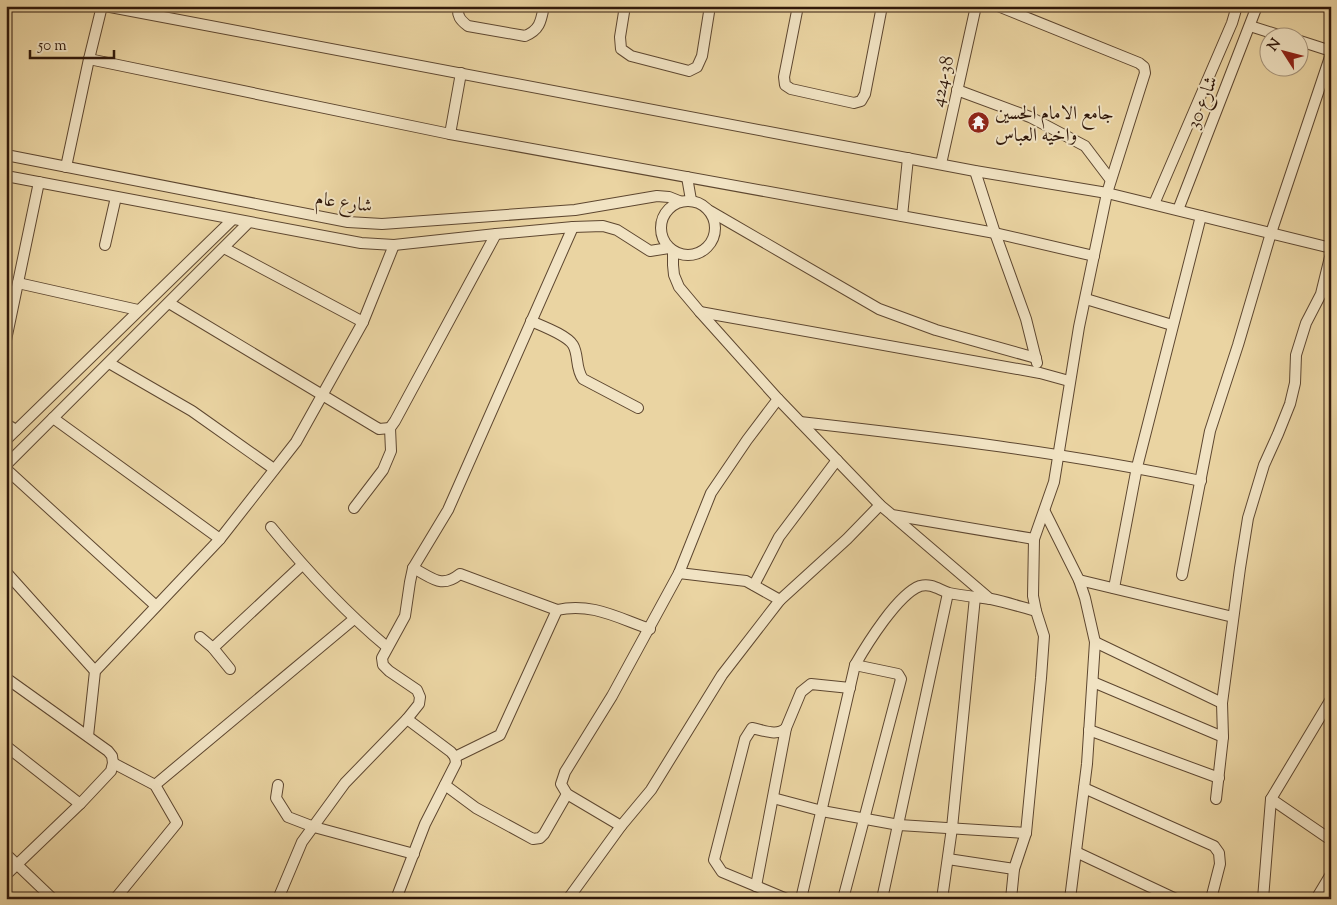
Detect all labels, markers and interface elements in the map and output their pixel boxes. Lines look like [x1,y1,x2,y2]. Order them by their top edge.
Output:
scale bar [30,28,114,60]
north arrow [1260,28,1310,78]
text: N [1264,35,1286,56]
text: 50 m [37,36,67,57]
street label: 424-38 [925,54,962,110]
street label: شارع 30 [1181,73,1226,133]
place label: جامع الامام الحسين واخيه العباس [995,101,1114,150]
temple icon: جامع الامام الحسين واخيه العباس [967,111,991,135]
street label: شارع عام [313,186,374,222]

